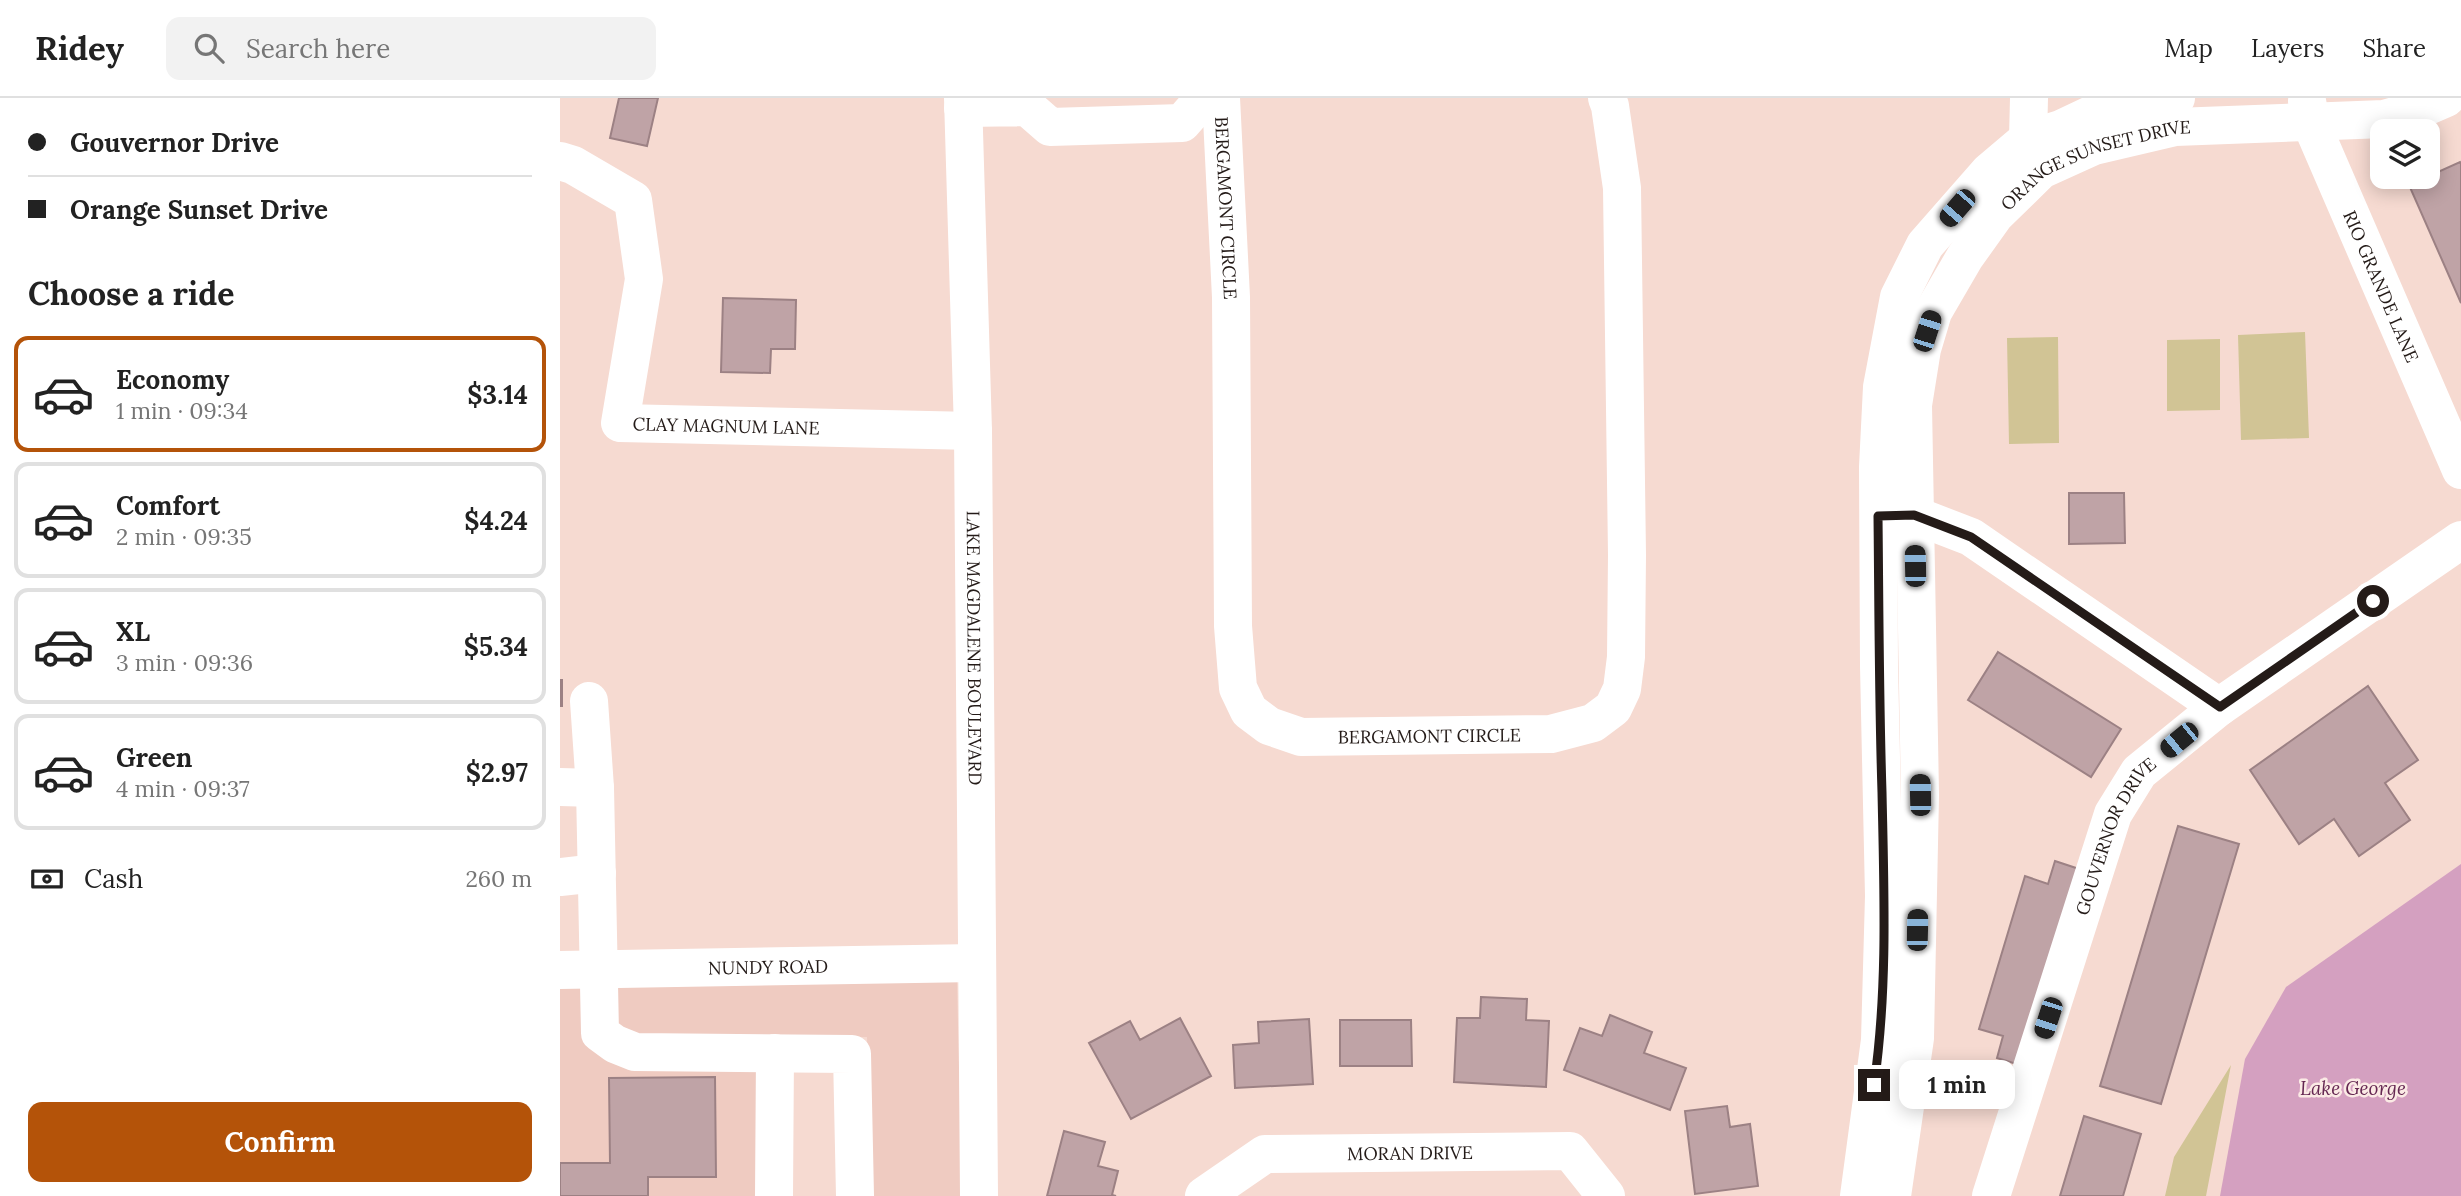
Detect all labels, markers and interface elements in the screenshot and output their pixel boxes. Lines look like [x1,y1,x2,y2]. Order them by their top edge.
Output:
search box [166,17,656,80]
text: Ridey [35,27,124,69]
icon: search [190,29,228,67]
text: Search here [246,32,390,65]
text: Map [2164,33,2213,64]
text: Layers [2251,33,2324,64]
text: Share [2362,33,2426,64]
street label: ORANGE SUNSET DRIVE [1995,114,2191,215]
street label: BERGAMONT CIRCLE [1210,116,1243,300]
map controls [2370,119,2440,189]
button: layers [2370,119,2440,189]
text: Gouvernor Drive [70,126,279,159]
car [1936,185,1979,231]
text: Orange Sunset Drive [70,193,328,226]
street label: RIO GRANDE LANE [2339,207,2424,366]
text: Choose a ride [28,273,235,314]
car [1911,308,1944,354]
icon: car [32,363,95,426]
text: Economy [116,363,229,396]
text: $3.14 [467,378,528,411]
text: 1 min · 09:34 [116,396,248,425]
street label: CLAY MAGNUM LANE [632,412,820,439]
icon: car [32,489,95,552]
text: Comfort [116,489,220,522]
text: $4.24 [464,504,528,537]
street label: LAKE MAGDALENE BOULEVARD [962,510,987,785]
text: 2 min · 09:35 [116,522,252,551]
car [1905,545,1926,587]
route start [2357,585,2389,617]
icon: car [32,615,95,678]
text: XL [116,615,150,648]
text: $5.34 [464,630,528,663]
text: 3 min · 09:36 [116,648,253,677]
car [2157,719,2202,761]
street label: BERGAMONT CIRCLE [1337,723,1521,748]
icon: car [32,741,95,804]
text: Green [116,741,192,774]
street label: GOUVERNOR DRIVE [2070,752,2160,918]
text: $2.97 [466,756,528,789]
text: 4 min · 09:37 [116,774,250,803]
car [1910,774,1931,816]
icon: cash [28,860,66,898]
text: Cash [84,862,143,895]
text: 260 m [465,864,532,893]
car [1907,909,1928,951]
street label: NUNDY ROAD [708,954,828,979]
car [2032,995,2065,1041]
callout: 1 min [1898,1060,2014,1110]
route end [1858,1069,1890,1101]
text: 1 min [1928,1070,1986,1099]
water label: Lake George [2300,1076,2406,1100]
button: Confirm [28,1102,532,1182]
street label: MORAN DRIVE [1347,1140,1473,1165]

